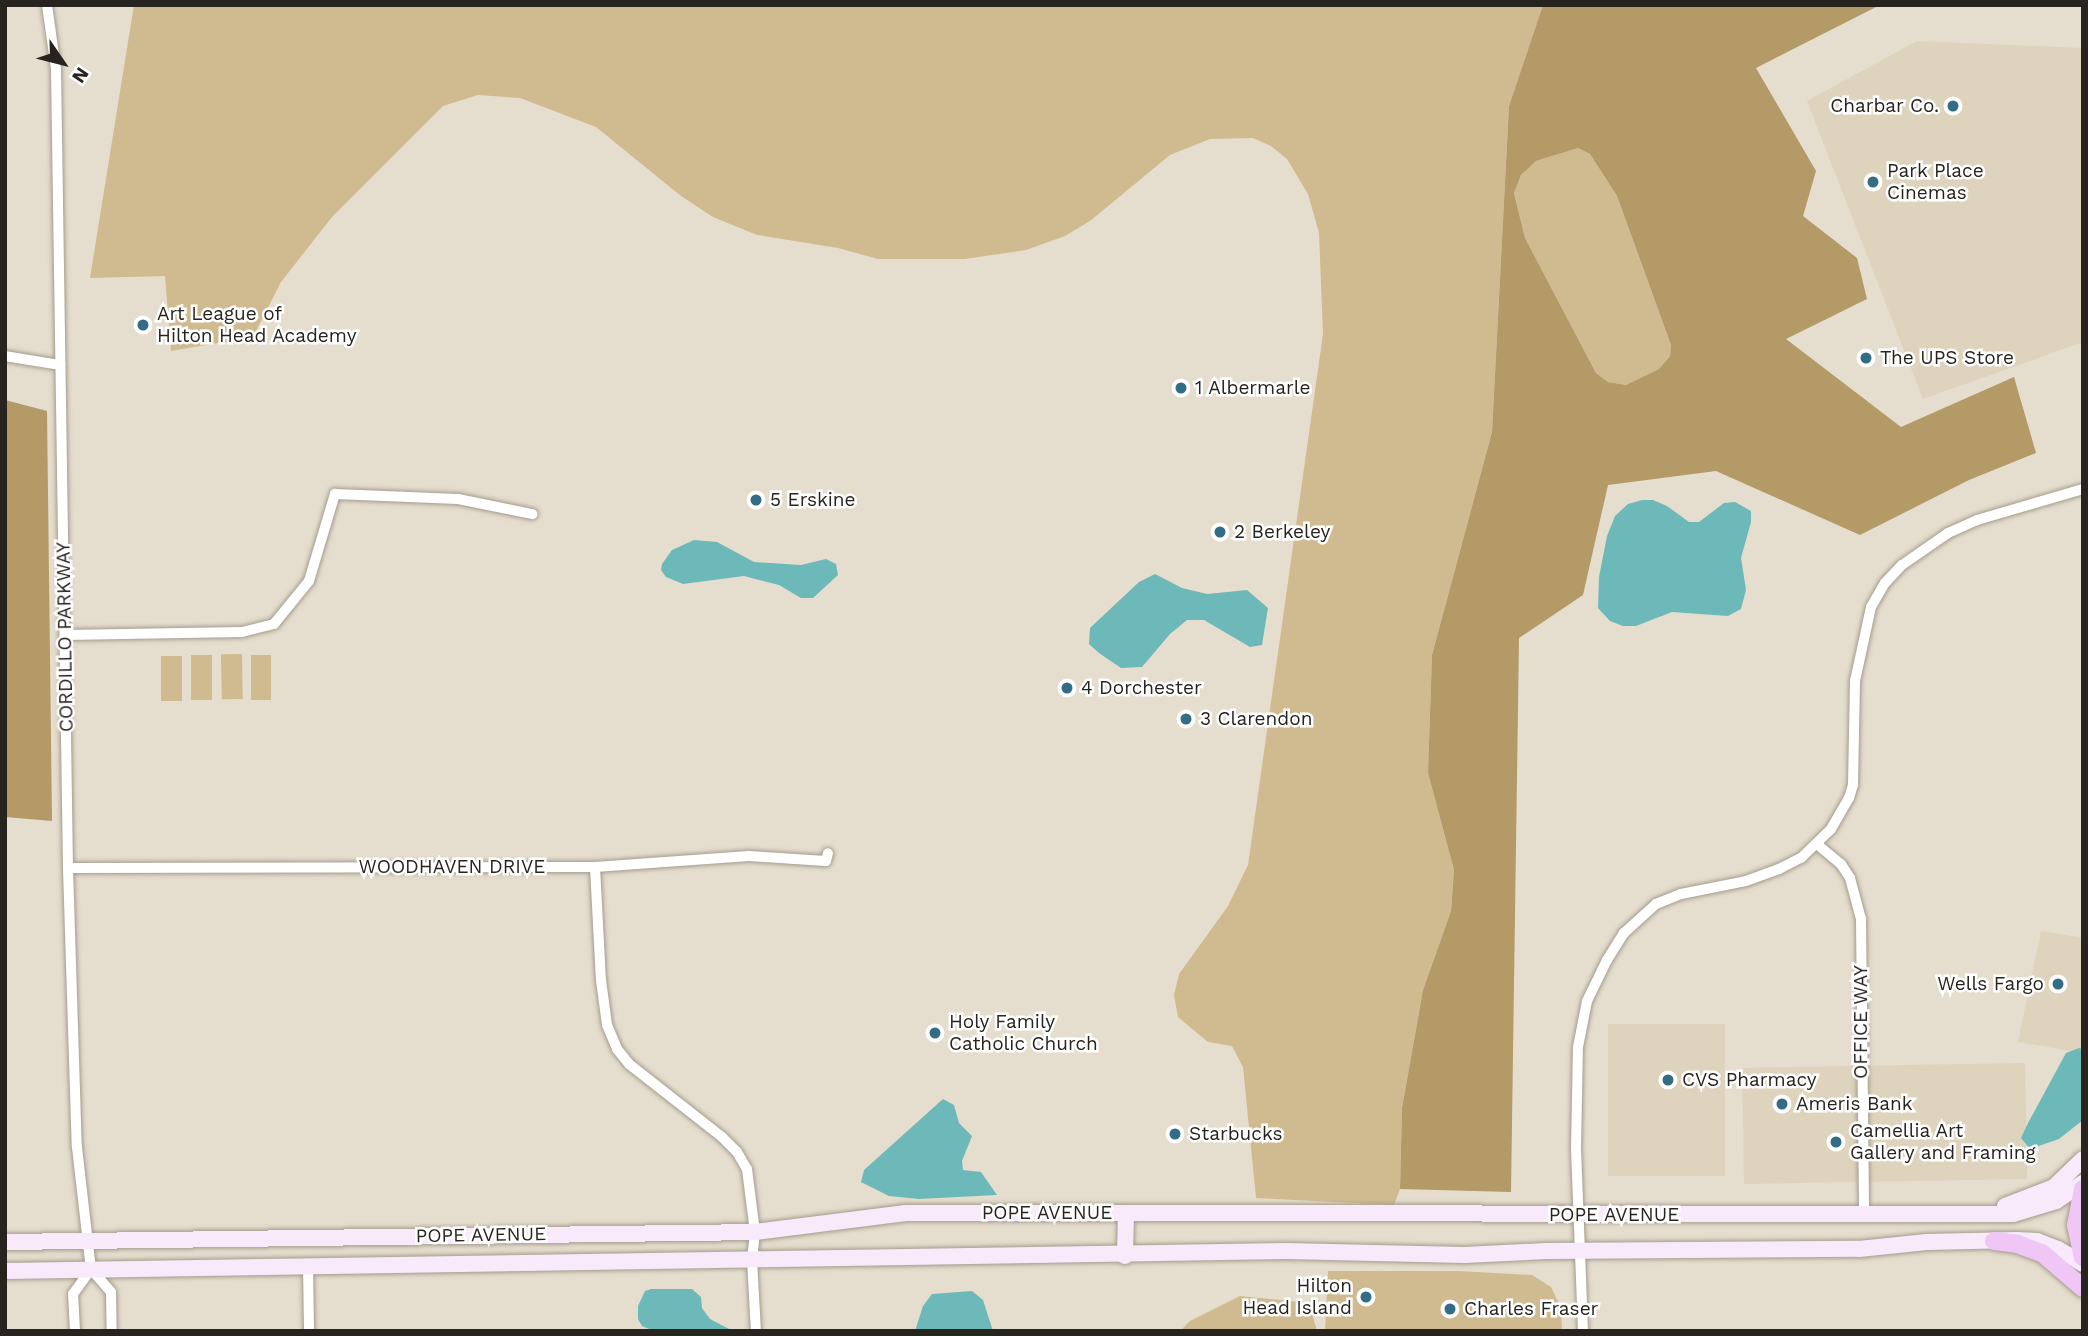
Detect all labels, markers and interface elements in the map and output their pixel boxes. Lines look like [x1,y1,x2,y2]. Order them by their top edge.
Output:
north arrow [28,28,98,98]
text: N [67,63,94,88]
place label: Charbar Co. [1830,95,1939,117]
marker: Charbar Co. [1945,98,1961,114]
place label: Park Place Cinemas [1887,160,1984,204]
marker: Park Place Cinemas [1865,174,1881,190]
place label: Art League of Hilton Head Academy [157,303,357,347]
marker: Art League of Hilton Head Academy [135,317,151,333]
place label: The UPS Store [1880,347,2014,369]
marker: The UPS Store [1858,350,1874,366]
place label: 1 Albermarle [1195,377,1311,399]
marker: 1 Albermarle [1173,380,1189,396]
place label: 5 Erskine [770,489,856,511]
marker: 5 Erskine [748,492,764,508]
place label: 2 Berkeley [1234,521,1330,543]
marker: 2 Berkeley [1212,524,1228,540]
street label: CORDILLO PARKWAY [52,542,78,732]
place label: 4 Dorchester [1081,677,1202,699]
marker: 4 Dorchester [1059,680,1075,696]
place label: 3 Clarendon [1200,708,1312,730]
marker: 3 Clarendon [1178,711,1194,727]
street label: WOODHAVEN DRIVE [359,856,545,878]
street label: OFFICE WAY [1850,965,1872,1079]
place label: Wells Fargo [1937,973,2044,995]
marker: Wells Fargo [2050,976,2066,992]
place label: Holy Family Catholic Church [949,1011,1098,1055]
marker: Holy Family Catholic Church [927,1025,943,1041]
place label: CVS Pharmacy [1682,1069,1817,1091]
marker: CVS Pharmacy [1660,1072,1676,1088]
place label: Ameris Bank [1796,1093,1913,1115]
marker: Ameris Bank [1774,1096,1790,1112]
place label: Camellia Art Gallery and Framing [1850,1120,2036,1164]
place label: Starbucks [1189,1123,1282,1145]
marker: Starbucks [1167,1126,1183,1142]
marker: Camellia Art Gallery and Framing [1828,1134,1844,1150]
street label: POPE AVENUE [981,1202,1113,1224]
street label: POPE AVENUE [1548,1204,1680,1226]
street label: POPE AVENUE [415,1222,547,1248]
place label: Hilton Head Island [1242,1275,1352,1319]
marker: Hilton Head Island [1358,1289,1374,1305]
place label: Charles Fraser [1464,1298,1598,1320]
marker: Charles Fraser [1442,1301,1458,1317]

